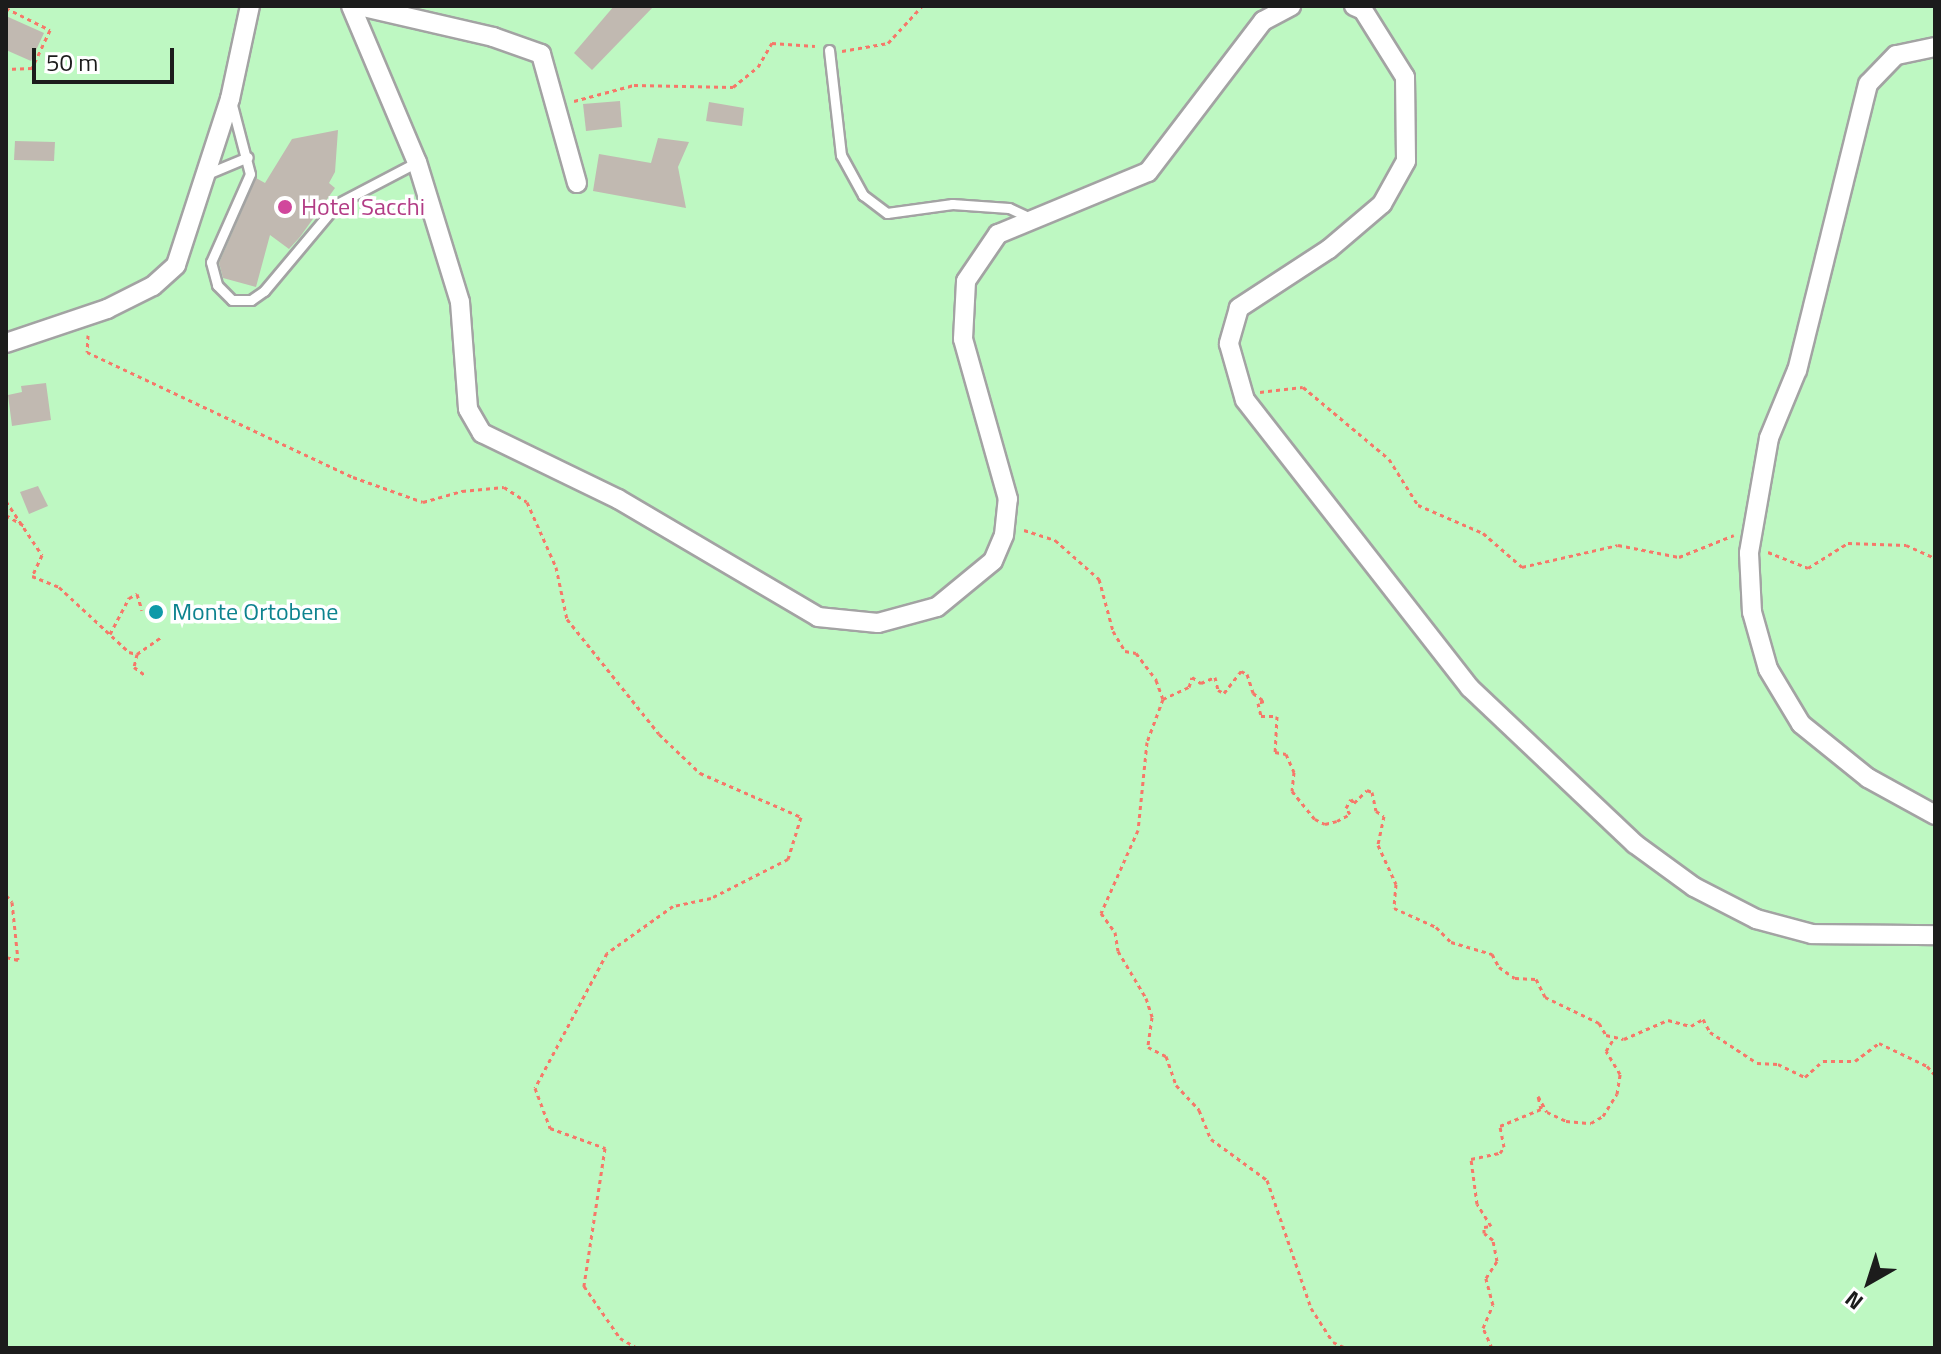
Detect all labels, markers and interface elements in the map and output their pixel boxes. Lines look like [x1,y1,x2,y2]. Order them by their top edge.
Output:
scale bar [36,32,178,82]
text: 50 m [46,44,98,80]
place label: Hotel Sacchi [301,193,425,221]
marker: Hotel Sacchi [276,198,294,216]
place label: Monte Ortobene [172,598,338,626]
marker: Monte Ortobene [147,603,165,621]
north arrow [1829,1242,1909,1322]
text: N [1837,1283,1871,1319]

